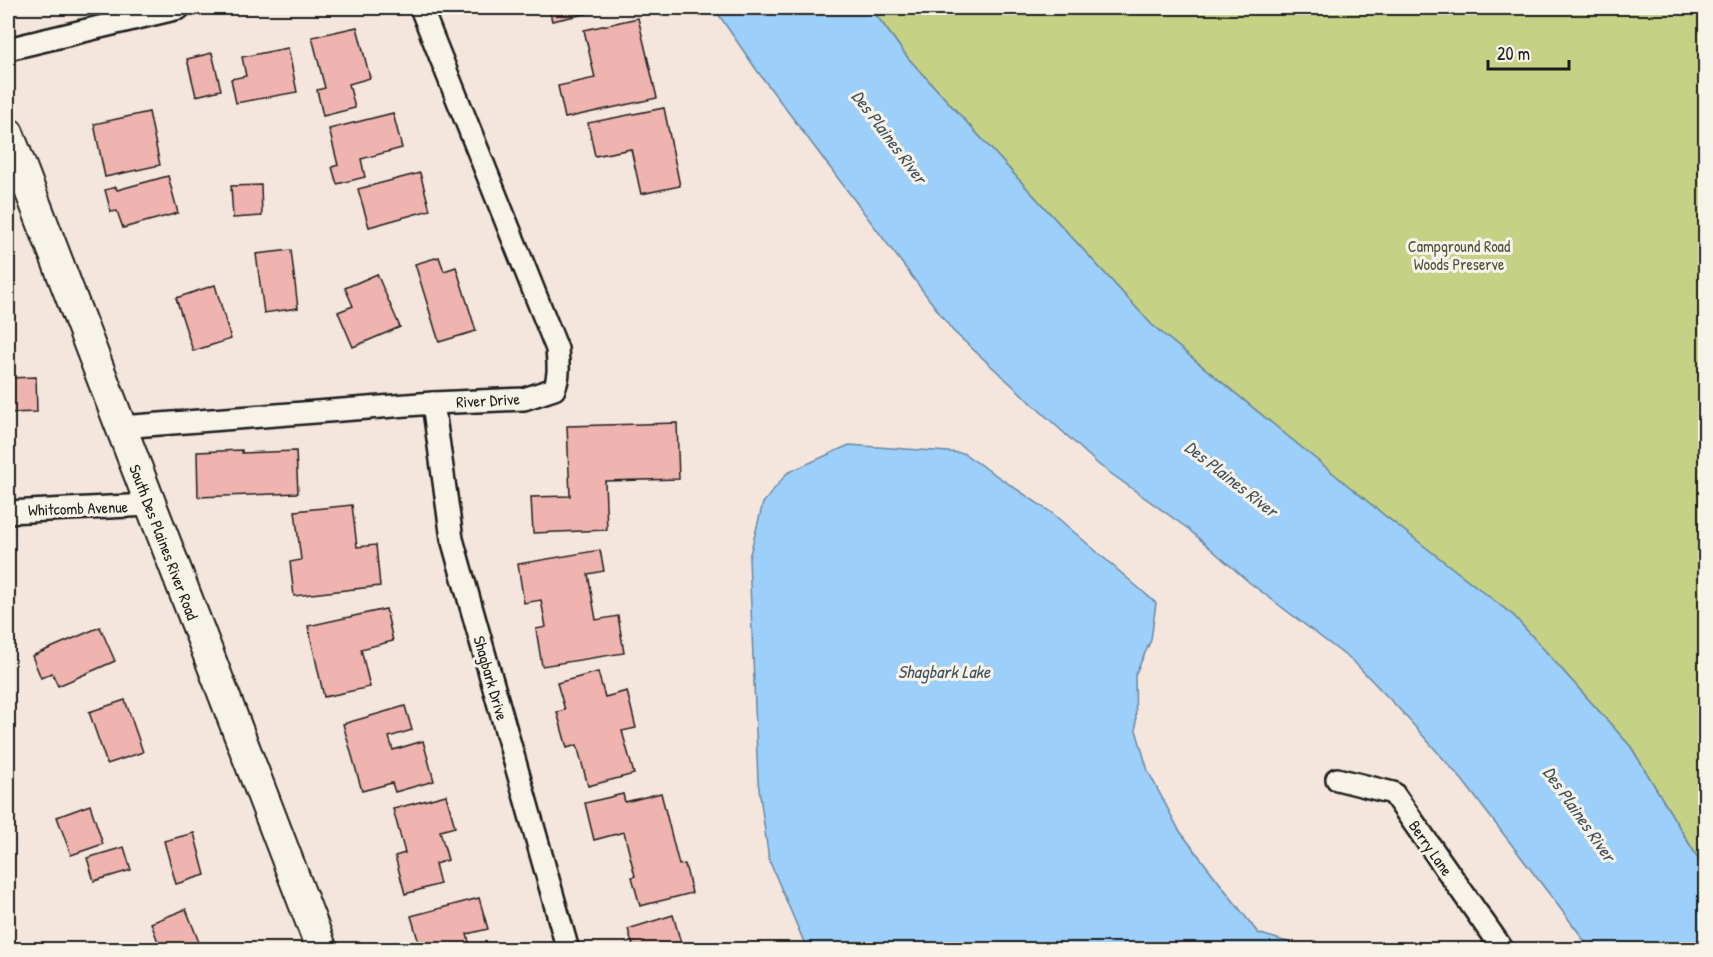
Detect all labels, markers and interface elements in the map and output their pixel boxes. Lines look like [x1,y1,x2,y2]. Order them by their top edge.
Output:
scale bar [1488,33,1569,71]
text: 20 m [1497,41,1530,66]
water label: Des Plaines River [846,85,934,190]
park label: Campground Road Woods Preserve [1408,235,1510,275]
street label: River Drive [456,387,521,413]
water label: Des Plaines River [1180,435,1284,524]
street label: South Des Plaines River Road [124,461,204,623]
street label: Whitcomb Avenue [28,495,129,521]
street label: Shagbark Drive [468,633,514,723]
water label: Shagbark Lake [898,659,991,684]
water label: Des Plaines River [1537,761,1623,868]
street label: Berry Lane [1404,816,1458,881]

